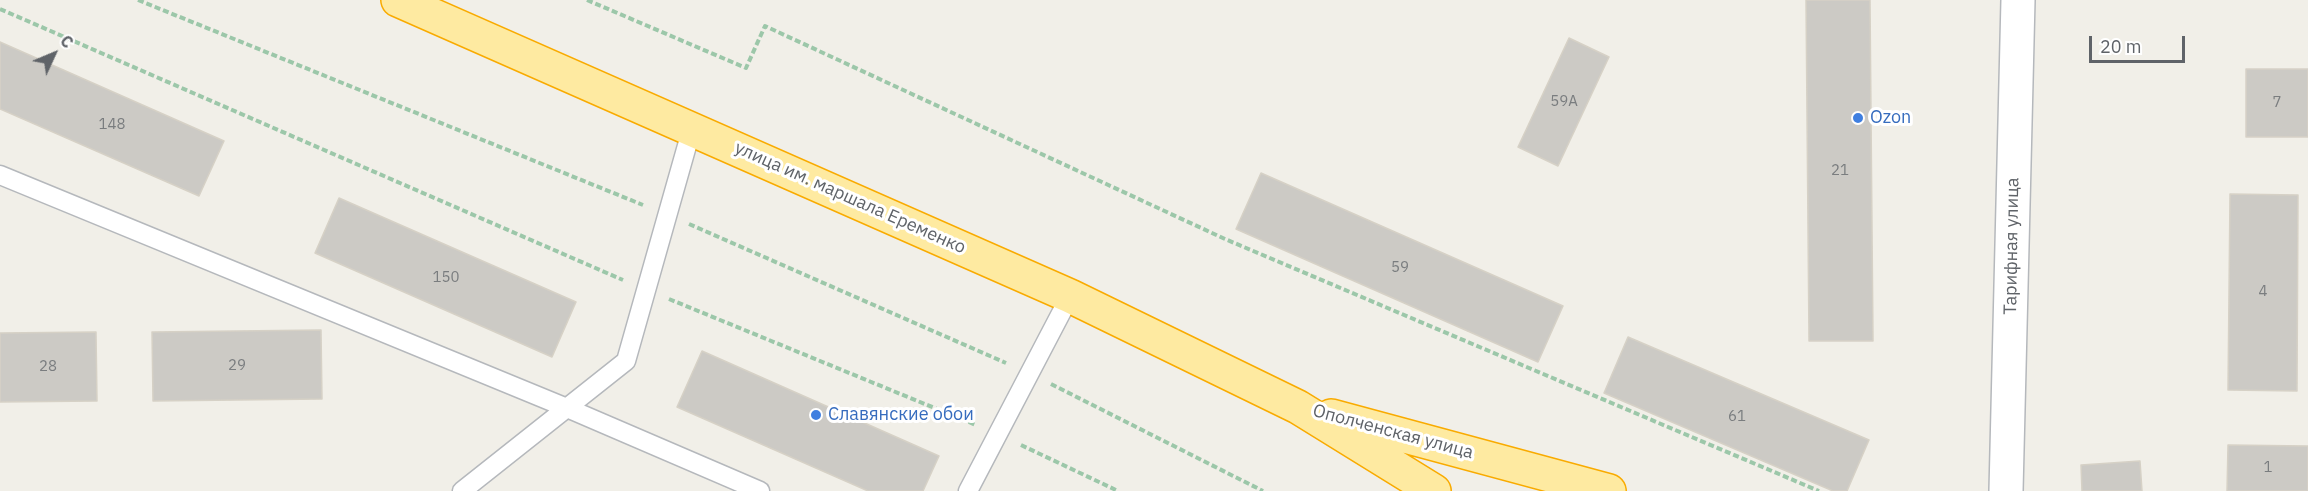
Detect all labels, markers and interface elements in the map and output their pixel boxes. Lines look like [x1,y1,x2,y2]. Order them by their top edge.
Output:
north arrow [24,24,84,84]
scale bar [2092,24,2188,62]
text: С [56,31,78,52]
text: 20 m [2100,35,2142,58]
house number: 59А [1550,93,1578,111]
house number: 7 [2273,94,2281,112]
place label: Ozon [1870,107,1911,129]
marker: Ozon [1851,111,1865,125]
house number: 148 [99,116,125,134]
street label: улица им. маршала Еременко [731,137,969,259]
house number: 21 [1831,162,1849,180]
street label: Тарифная улица [2000,177,2024,315]
house number: 59 [1391,259,1409,277]
house number: 150 [433,269,459,287]
house number: 4 [2259,283,2267,301]
house number: 29 [228,357,246,375]
house number: 28 [39,358,57,376]
street label: Ополченская улица [1310,400,1476,464]
place label: Славянские обои [828,404,974,426]
marker: Славянские обои [809,408,823,422]
house number: 61 [1728,408,1746,426]
house number: 1 [2264,459,2272,477]

